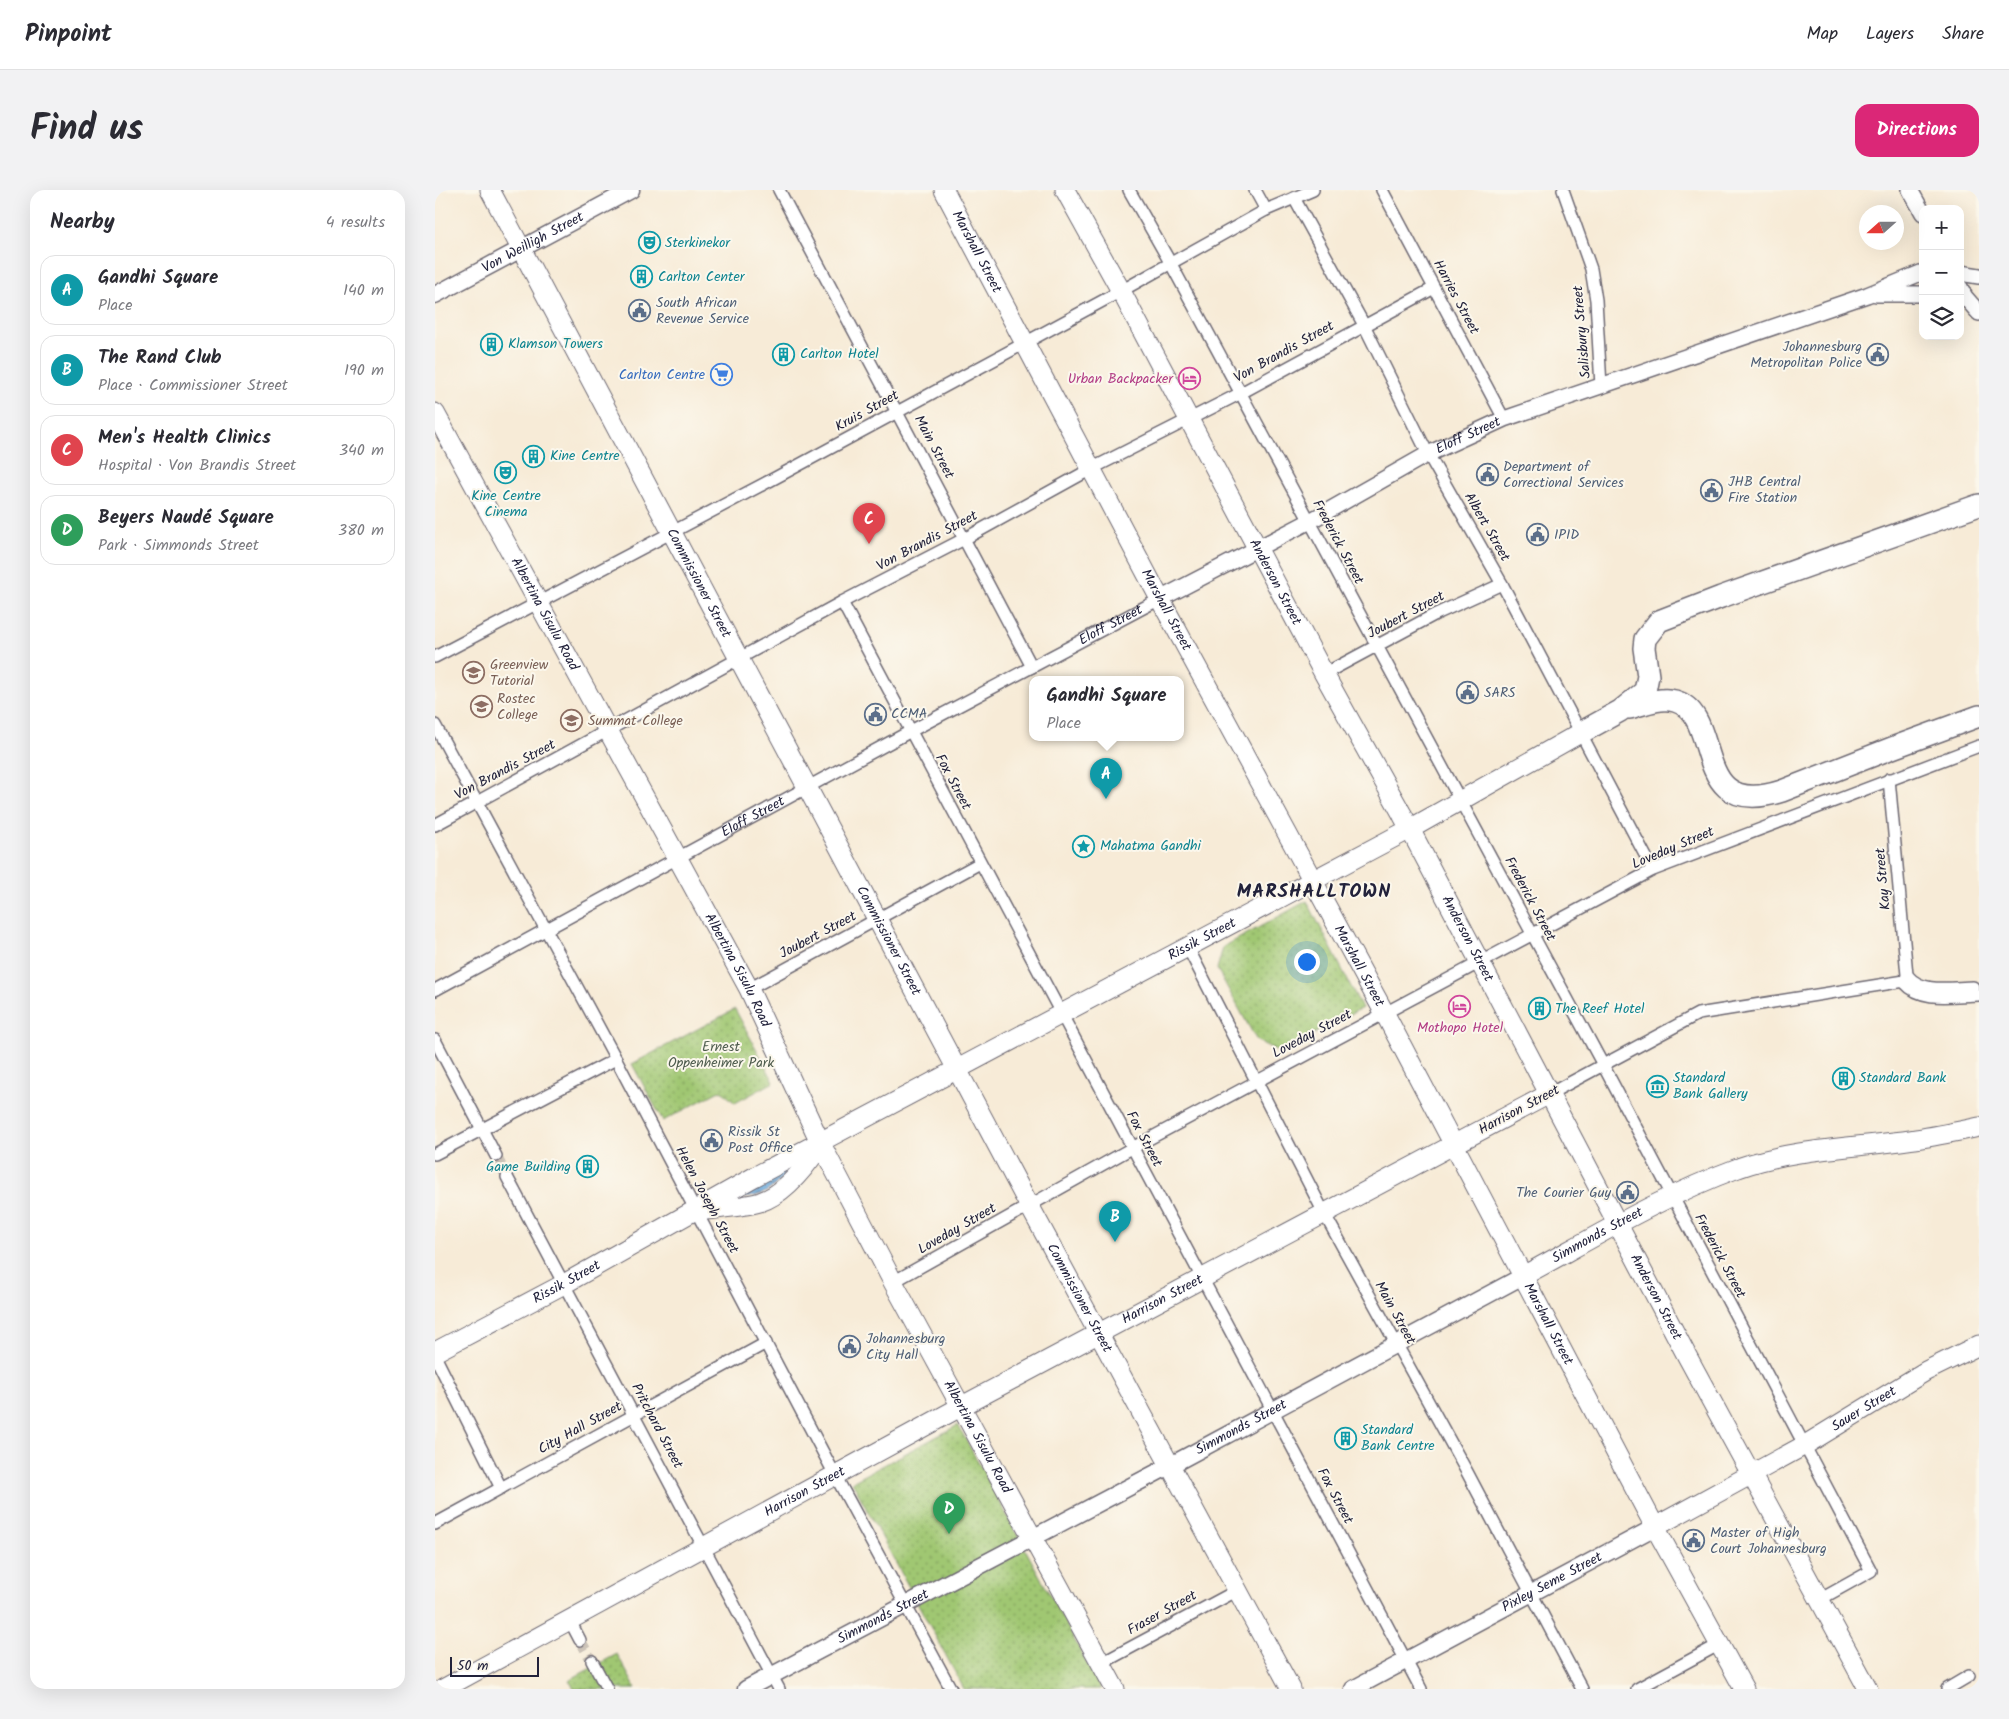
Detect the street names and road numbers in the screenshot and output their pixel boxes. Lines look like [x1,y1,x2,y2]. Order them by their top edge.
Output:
street label: Von Weilligh Street [478,206,588,279]
street label: Marshall Street [946,207,1008,298]
street label: Harries Street [1427,256,1485,339]
street label: Salisbury Street [1567,284,1597,379]
street label: Von Brandis Street [1230,315,1339,389]
street label: Kruis Street [831,384,903,438]
street label: Main Street [908,411,960,483]
street label: Eloff Street [1432,411,1505,460]
street label: Albert Street [1458,488,1516,566]
street label: Frederick Street [1306,496,1370,589]
street label: Von Brandis Street [872,505,982,577]
street label: Commissioner Street [660,524,737,642]
street label: Anderson Street [1243,535,1308,630]
street label: Albertina Sisulu Road [505,553,585,676]
street label: Marshall Street [1135,565,1197,655]
street label: Joubert Street [1364,585,1449,645]
street label: Eloff Street [1075,599,1147,651]
street label: Von Brandis Street [450,734,560,806]
street label: Fox Street [929,750,977,814]
street label: Eloff Street [717,790,789,843]
street label: Loveday Street [1628,821,1718,875]
street label: Kay Street [1869,846,1897,911]
street label: Frederick Street [1498,853,1562,946]
street label: Commissioner Street [850,882,927,1000]
street label: Anderson Street [1436,891,1500,986]
street label: Joubert Street [776,905,861,965]
street label: Albertina Sisulu Road [699,909,777,1032]
street label: Rissik Street [1164,912,1241,967]
street label: Marshall Street [1328,921,1391,1011]
street label: Loveday Street [1268,1003,1356,1064]
street label: Harrison Street [1474,1079,1564,1141]
street label: Fox Street [1120,1107,1168,1171]
street label: Helen Joseph Street [669,1142,745,1258]
street label: Loveday Street [914,1197,1001,1260]
street label: Simmonds Street [1548,1201,1648,1269]
street label: Frederick Street [1688,1210,1752,1303]
street label: Commissioner Street [1041,1239,1118,1357]
street label: Anderson Street [1624,1250,1688,1345]
street label: Rissik Street [529,1254,605,1310]
street label: Harrison Street [1118,1269,1208,1330]
street label: Main Street [1369,1277,1422,1349]
street label: Marshall Street [1517,1279,1579,1370]
street label: Albertina Sisulu Road [938,1376,1018,1498]
street label: Pritchard Street [625,1379,689,1473]
street label: Sauer Street [1827,1380,1901,1437]
street label: Simmonds Street [1191,1393,1291,1461]
street label: City Hall Street [534,1395,627,1460]
street label: Harrison Street [760,1460,850,1523]
street label: Fox Street [1311,1464,1359,1528]
street label: Pixley Seme Street [1498,1546,1607,1618]
street label: Simmonds Street [833,1583,933,1650]
street label: Fraser Street [1123,1585,1201,1641]

